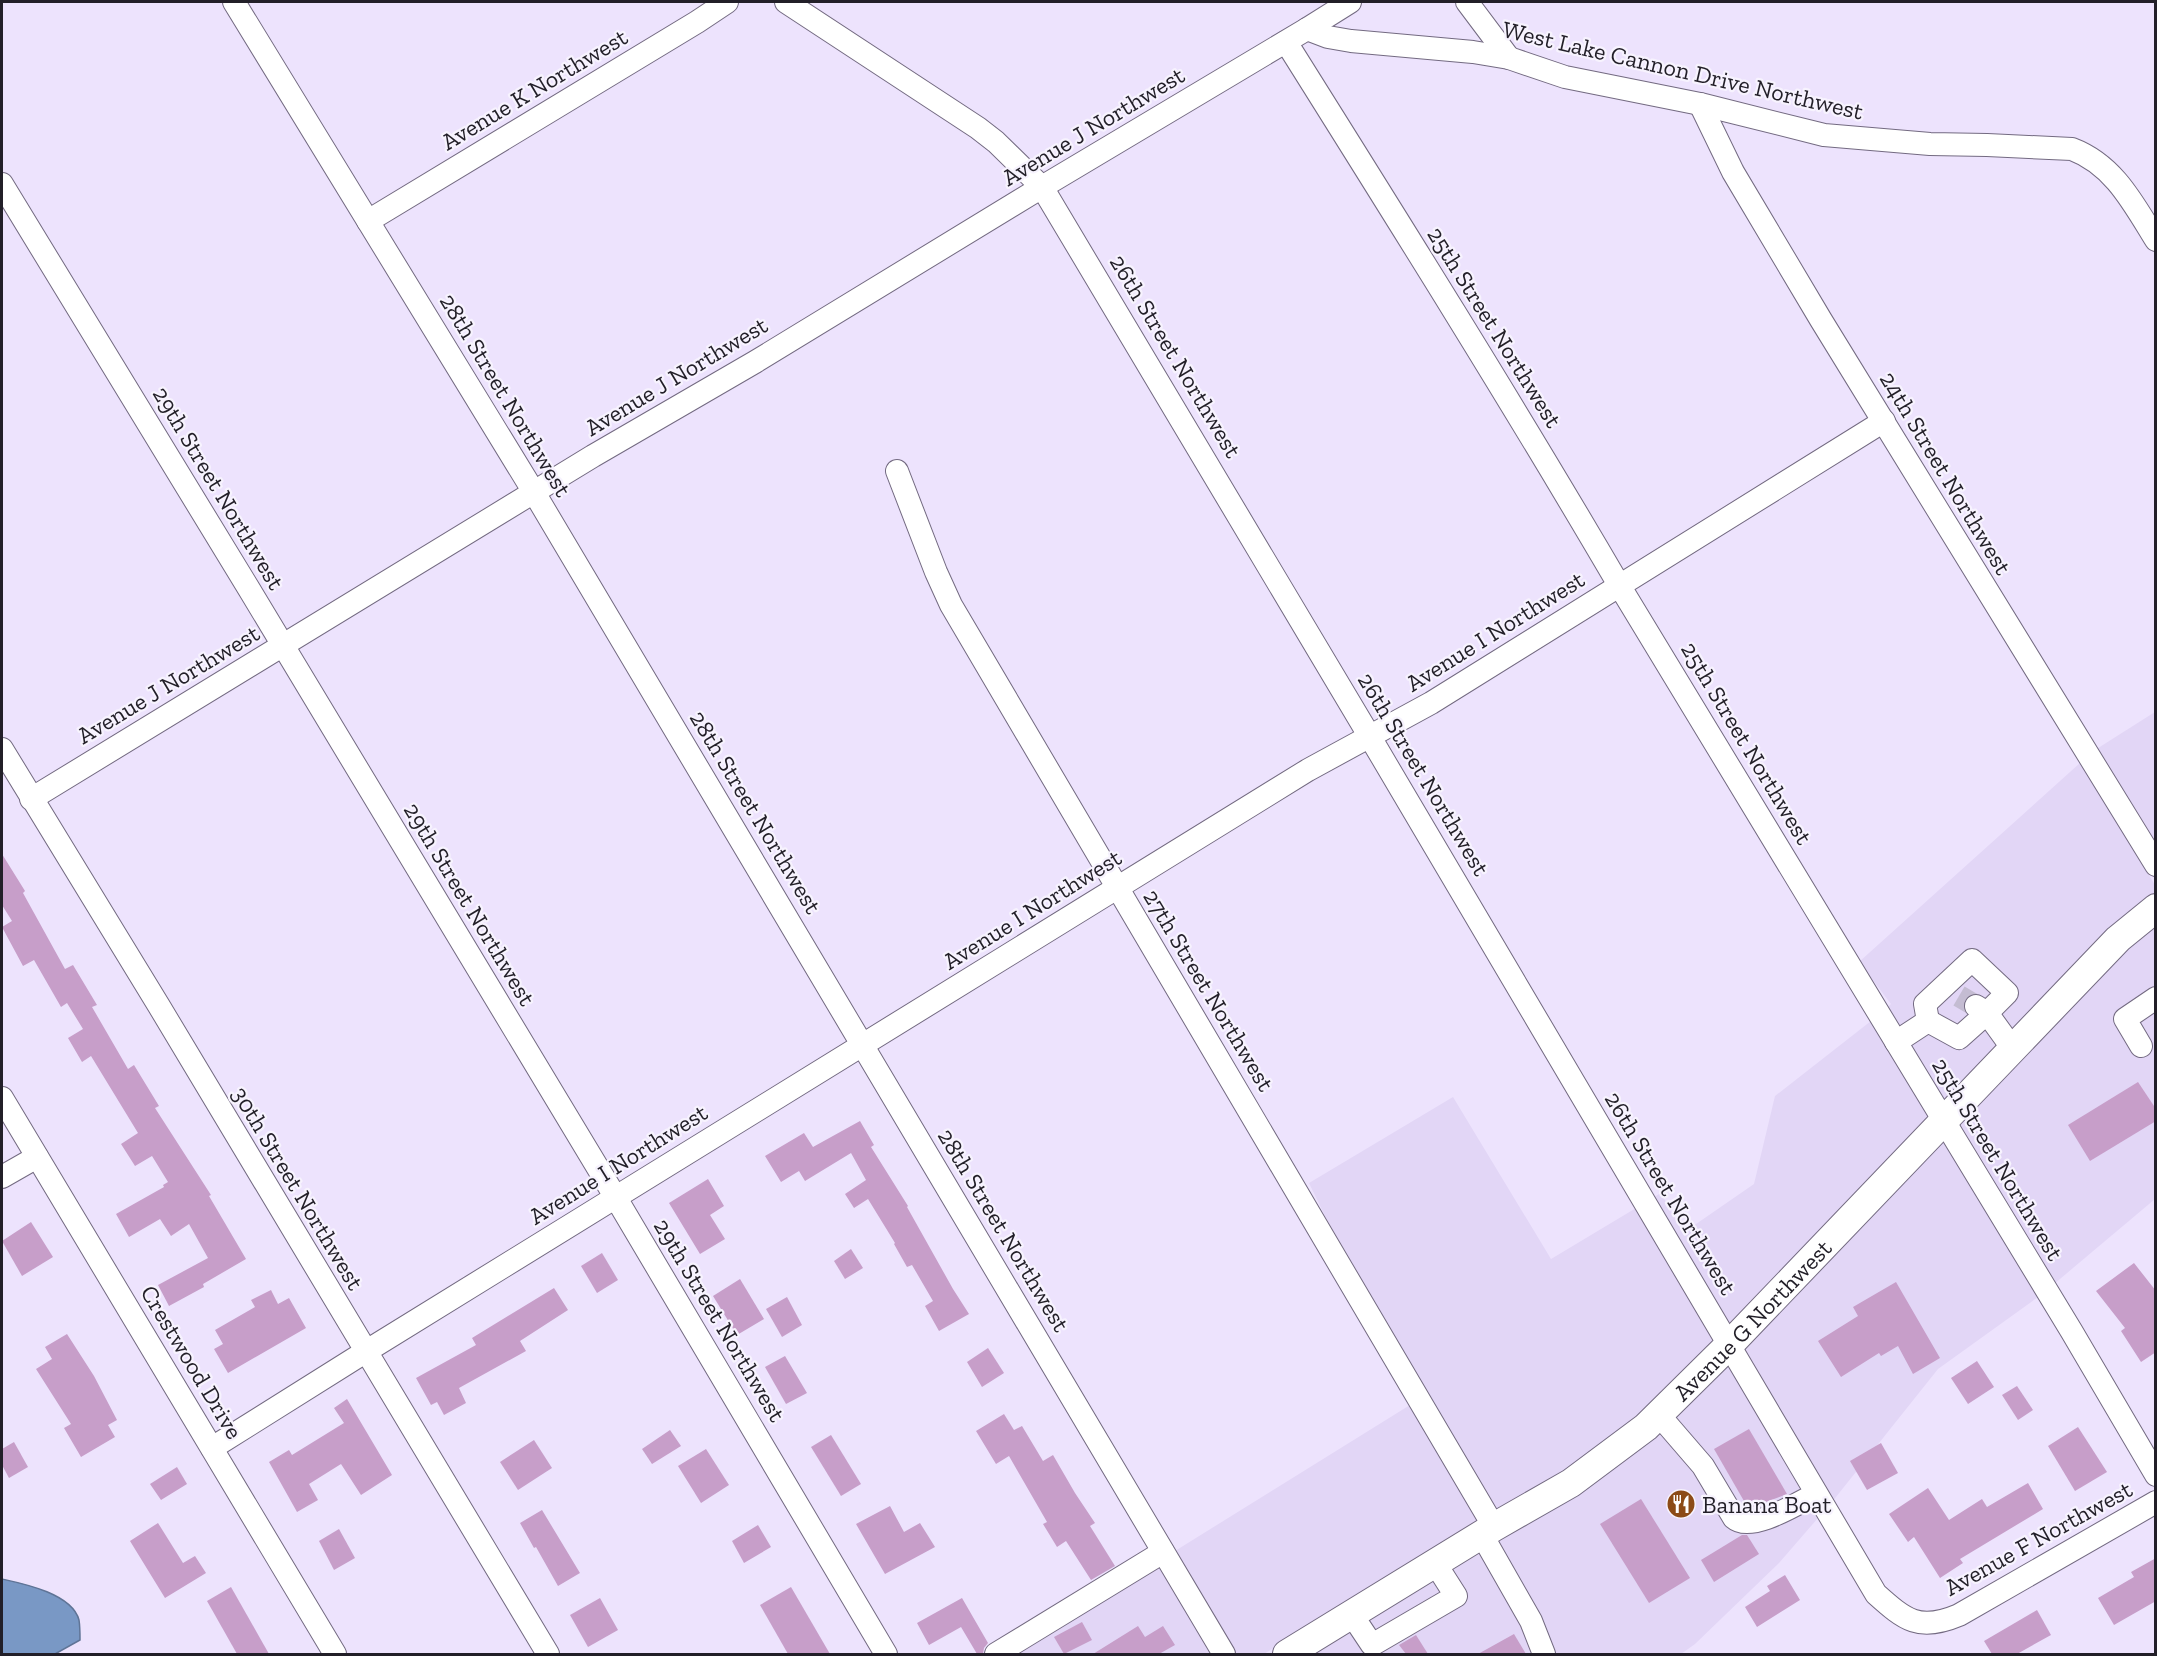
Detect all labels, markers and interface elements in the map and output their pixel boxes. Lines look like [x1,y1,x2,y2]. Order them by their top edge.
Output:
street label: West Lake Cannon Drive Northwest [1500,14,1866,126]
street label: Avenue K Northwest [436,22,633,156]
street label: Avenue J Northwest [997,60,1190,192]
street label: 25th Street Northwest [1421,221,1569,433]
street label: 26th Street Northwest [1104,249,1248,463]
street label: 28th Street Northwest [434,288,578,502]
street label: Avenue J Northwest [580,310,773,442]
street label: 24th Street Northwest [1874,366,2018,580]
street label: 29th Street Northwest [147,381,291,595]
street label: Avenue I Northwest [1400,564,1590,698]
street label: Avenue J Northwest [72,618,265,750]
street label: 25th Street Northwest [1675,636,1819,850]
street label: 26th Street Northwest [1352,667,1496,881]
street label: 28th Street Northwest [684,705,828,919]
street label: 29th Street Northwest [398,797,542,1011]
street label: Avenue I Northwest [937,842,1127,976]
street label: 27th Street Northwest [1137,884,1281,1096]
street label: 25th Street Northwest [1926,1052,2070,1266]
street label: 30th Street Northwest [226,1081,370,1295]
street label: 26th Street Northwest [1599,1086,1743,1300]
street label: Avenue I Northwest [523,1097,713,1231]
street label: 28th Street Northwest [932,1123,1076,1337]
street label: 29th Street Northwest [648,1213,792,1427]
street label: Avenue G Northwest [1667,1233,1837,1406]
street label: Crestwood Drive [135,1280,249,1444]
street label: Avenue F Northwest [1939,1474,2137,1602]
restaurant icon: Banana Boat [1665,1488,1697,1520]
place label: Banana Boat [1702,1490,1832,1519]

